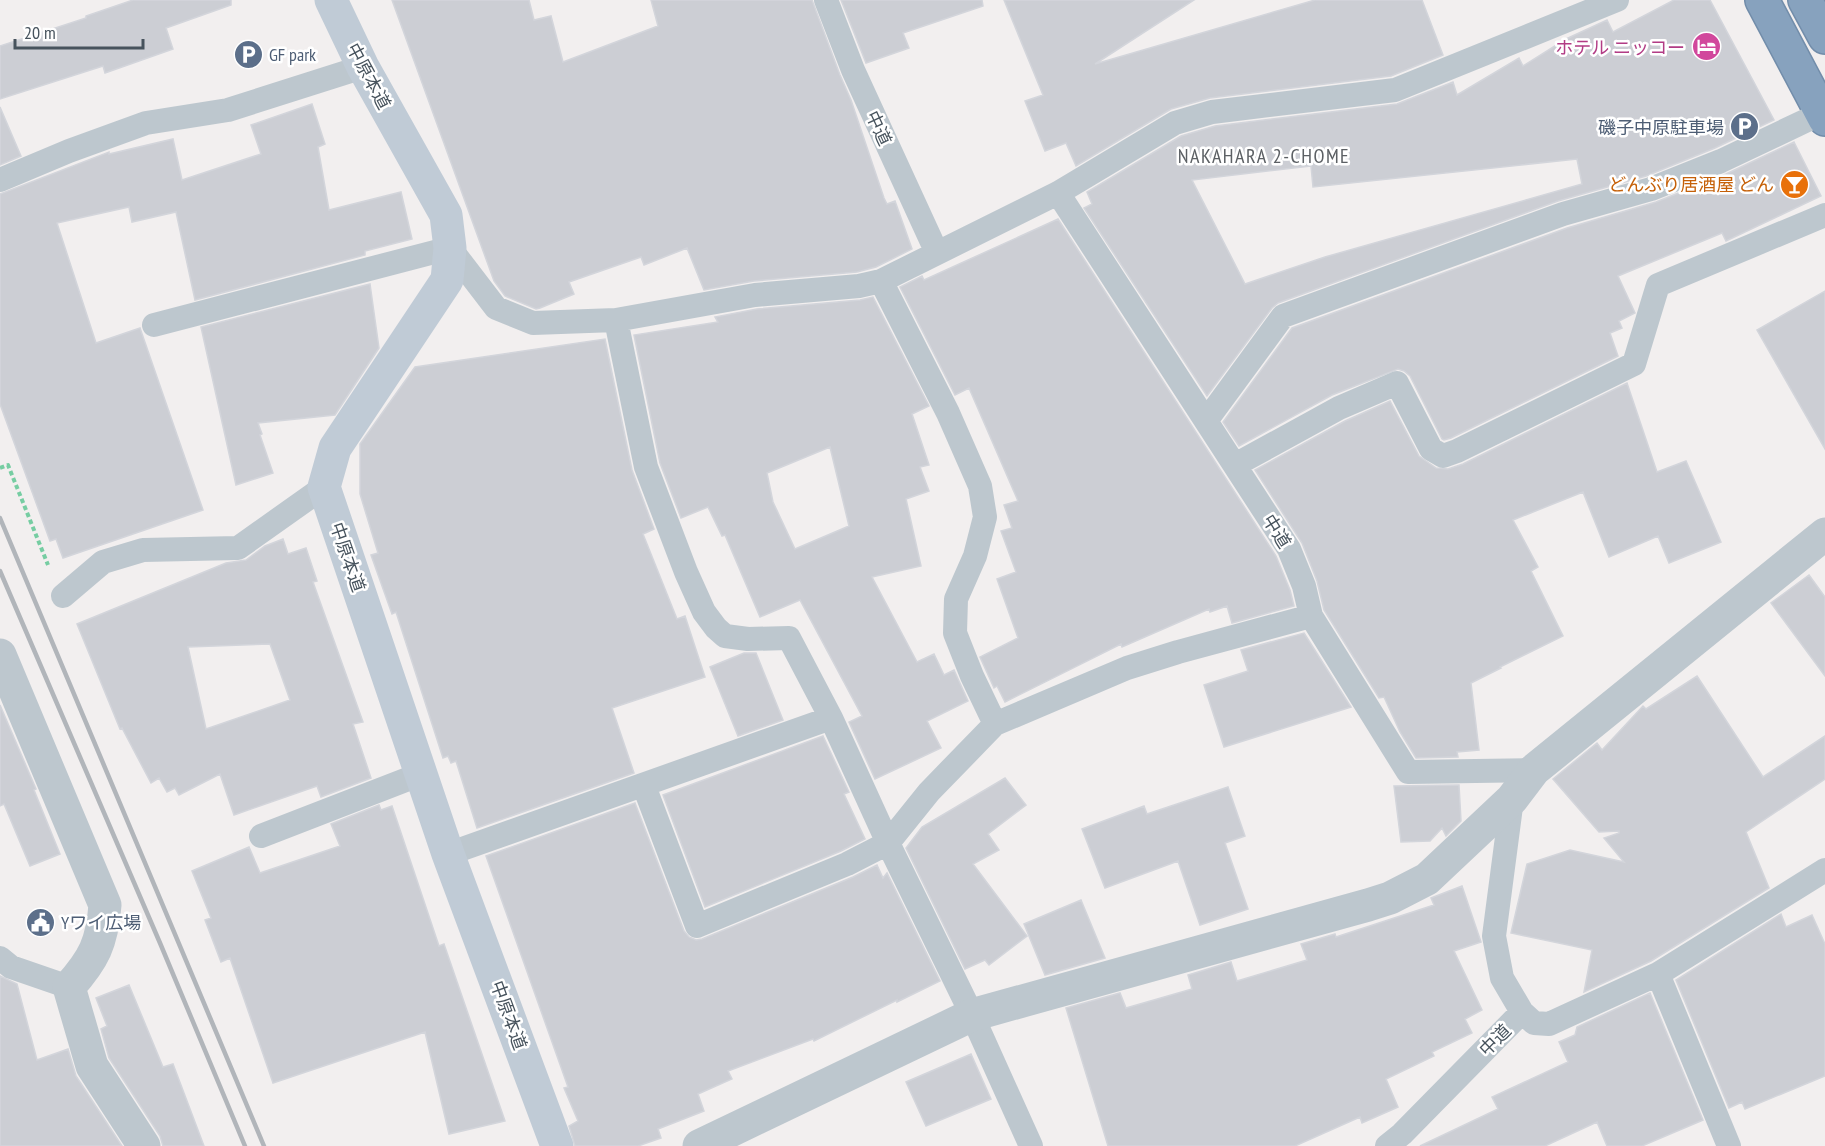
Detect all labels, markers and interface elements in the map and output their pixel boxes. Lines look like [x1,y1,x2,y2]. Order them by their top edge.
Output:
scale bar [15,12,142,50]
text: 20 m [24,21,56,44]
hotel icon: ホテル ニッコー [1690,31,1722,63]
place label: ホテル ニッコー [1555,36,1685,59]
parking icon: GF park [232,38,264,70]
street label: 中原本道 [342,39,396,113]
place label: GF park [269,43,316,66]
street label: 中道 [861,107,897,149]
parking icon: 磯子中原駐車場 [1729,111,1761,143]
place label: 磯子中原駐車場 [1598,116,1724,139]
district label: NAKAHARA 2-CHOME [1178,143,1350,169]
bar icon: どんぶり居酒屋 どん [1779,168,1811,200]
place label: どんぶり居酒屋 どん [1608,173,1774,196]
street label: 中道 [1258,510,1296,552]
street label: 中原本道 [325,519,371,595]
public building icon: Yワイ広場 [24,906,56,938]
place label: Yワイ広場 [61,911,141,934]
street label: 中原本道 [486,977,532,1053]
street label: 中道 [1474,1019,1516,1061]

